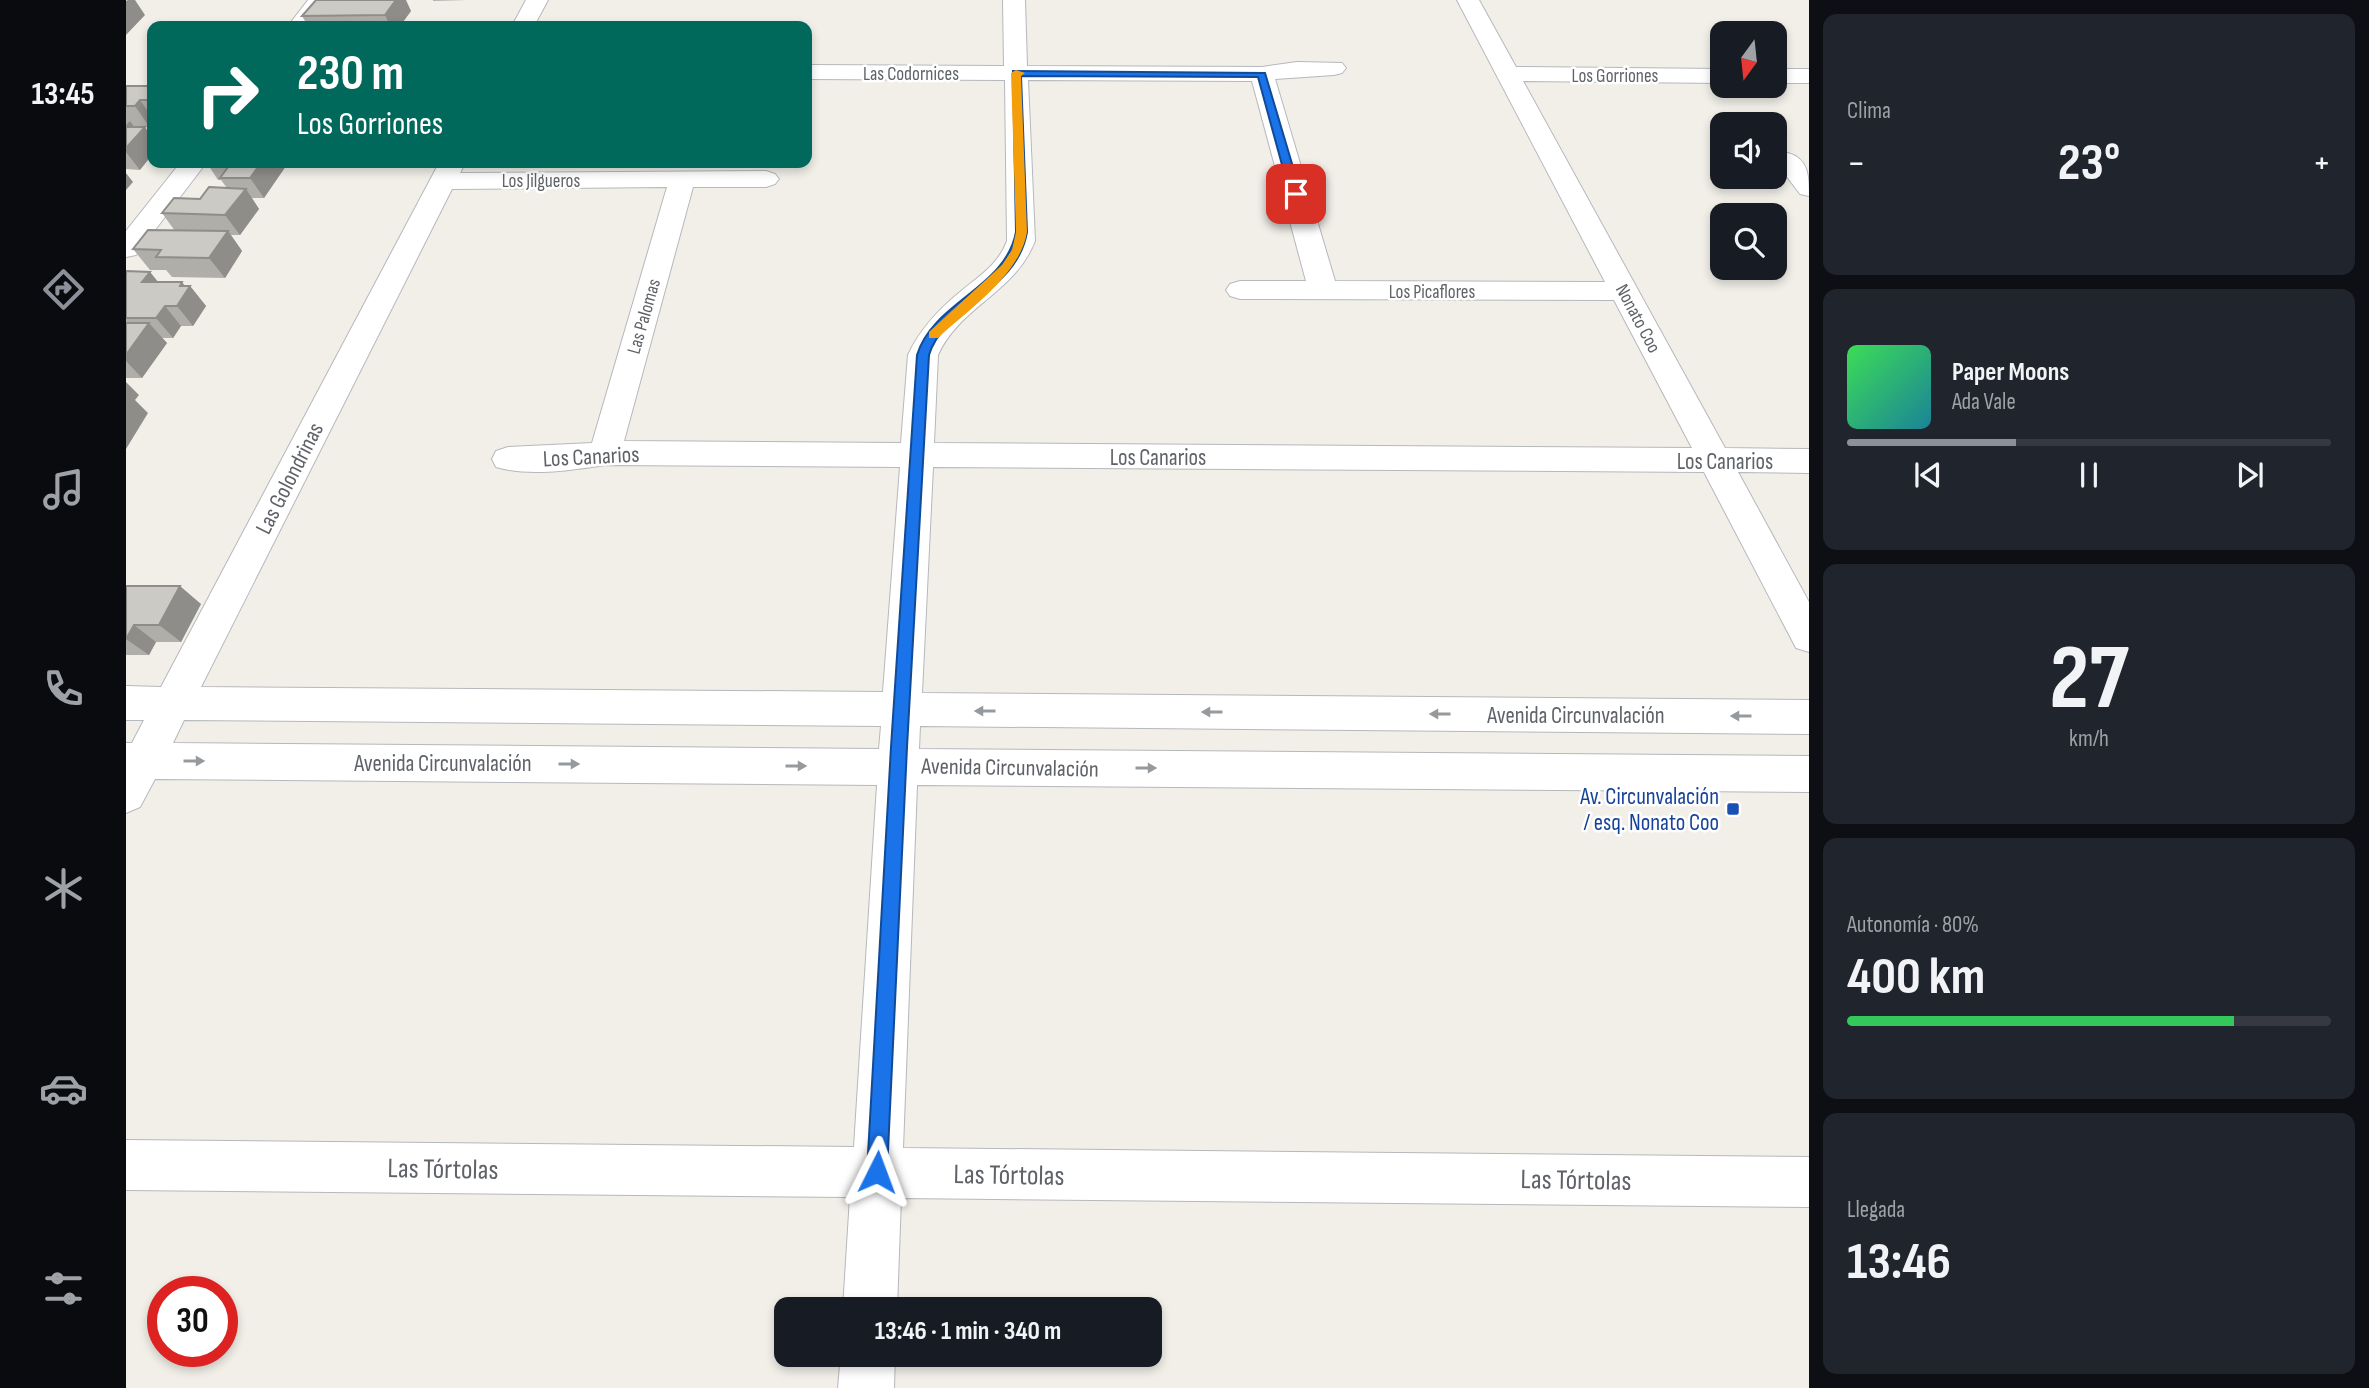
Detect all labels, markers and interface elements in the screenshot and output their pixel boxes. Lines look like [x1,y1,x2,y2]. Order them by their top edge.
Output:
north arrow [1710,21,1787,98]
map controls [1710,21,1787,280]
text: 230 m [297,45,404,104]
icon: right [182,49,273,140]
street label: Las Codornices [863,63,959,86]
street label: Los Gorriones [1572,65,1659,88]
text: 13:45 [32,75,95,114]
text: Clima [1847,97,1891,125]
text: Los Gorriones [297,105,443,144]
button: sound [1710,112,1787,189]
text: 23° [2058,132,2120,195]
text: − [1847,141,1866,186]
text: + [2312,141,2331,186]
pin [1266,164,1326,224]
street label: Los Jilgueros [502,170,580,193]
icon: arrive [1277,175,1315,213]
button: search [1710,203,1787,280]
icon: directions [39,265,88,314]
street label: Las Palomas [623,276,666,357]
street label: Nonato Coo [1610,280,1665,357]
street label: Los Picaflores [1389,281,1475,304]
text: Paper Moons [1952,357,2069,388]
text: Ada Vale [1952,388,2016,416]
street label: Las Golondrinas [250,418,330,539]
street label: Los Canarios [542,440,640,474]
street label: Los Canarios [1110,444,1206,472]
street label: Los Canarios [1677,448,1773,476]
icon: previous [1909,456,1947,494]
icon: pause [2070,456,2108,494]
icon: next [2231,456,2269,494]
icon: music [39,465,88,514]
text: 27 [2049,625,2129,734]
icon: phone [39,664,88,713]
street label: Avenida Circunvalación [1486,702,1665,730]
one-way arrow [974,705,996,717]
one-way arrow [1201,706,1223,718]
one-way arrow [1429,708,1451,720]
one-way arrow [1730,710,1752,722]
text: km/h [2069,725,2109,753]
street label: Avenida Circunvalación [353,750,532,778]
street label: Avenida Circunvalación [920,752,1099,784]
one-way arrow [183,755,205,767]
one-way arrow [558,758,580,770]
one-way arrow [785,760,807,771]
one-way arrow [1135,762,1157,774]
place label: Av. Circunvalación / esq. Nonato Coo [1579,783,1719,837]
marker: Av. Circunvalación / esq. Nonato Coo [1725,801,1741,817]
icon: climate [39,864,88,913]
text: Autonomía · 80% [1847,911,1979,939]
text: 400 km [1847,946,1985,1009]
icon: car [39,1064,88,1113]
position arrow [840,1135,914,1209]
street label: Las Tórtolas [387,1152,499,1187]
street label: Las Tórtolas [953,1158,1065,1193]
street label: Las Tórtolas [1520,1163,1632,1198]
text: Llegada [1847,1196,1905,1224]
text: 13:46 [1847,1231,1951,1294]
icon: filters [39,1264,88,1313]
speed limit sign: 30 [147,1276,238,1367]
text: 13:46 · 1 min · 340 m [875,1316,1061,1347]

